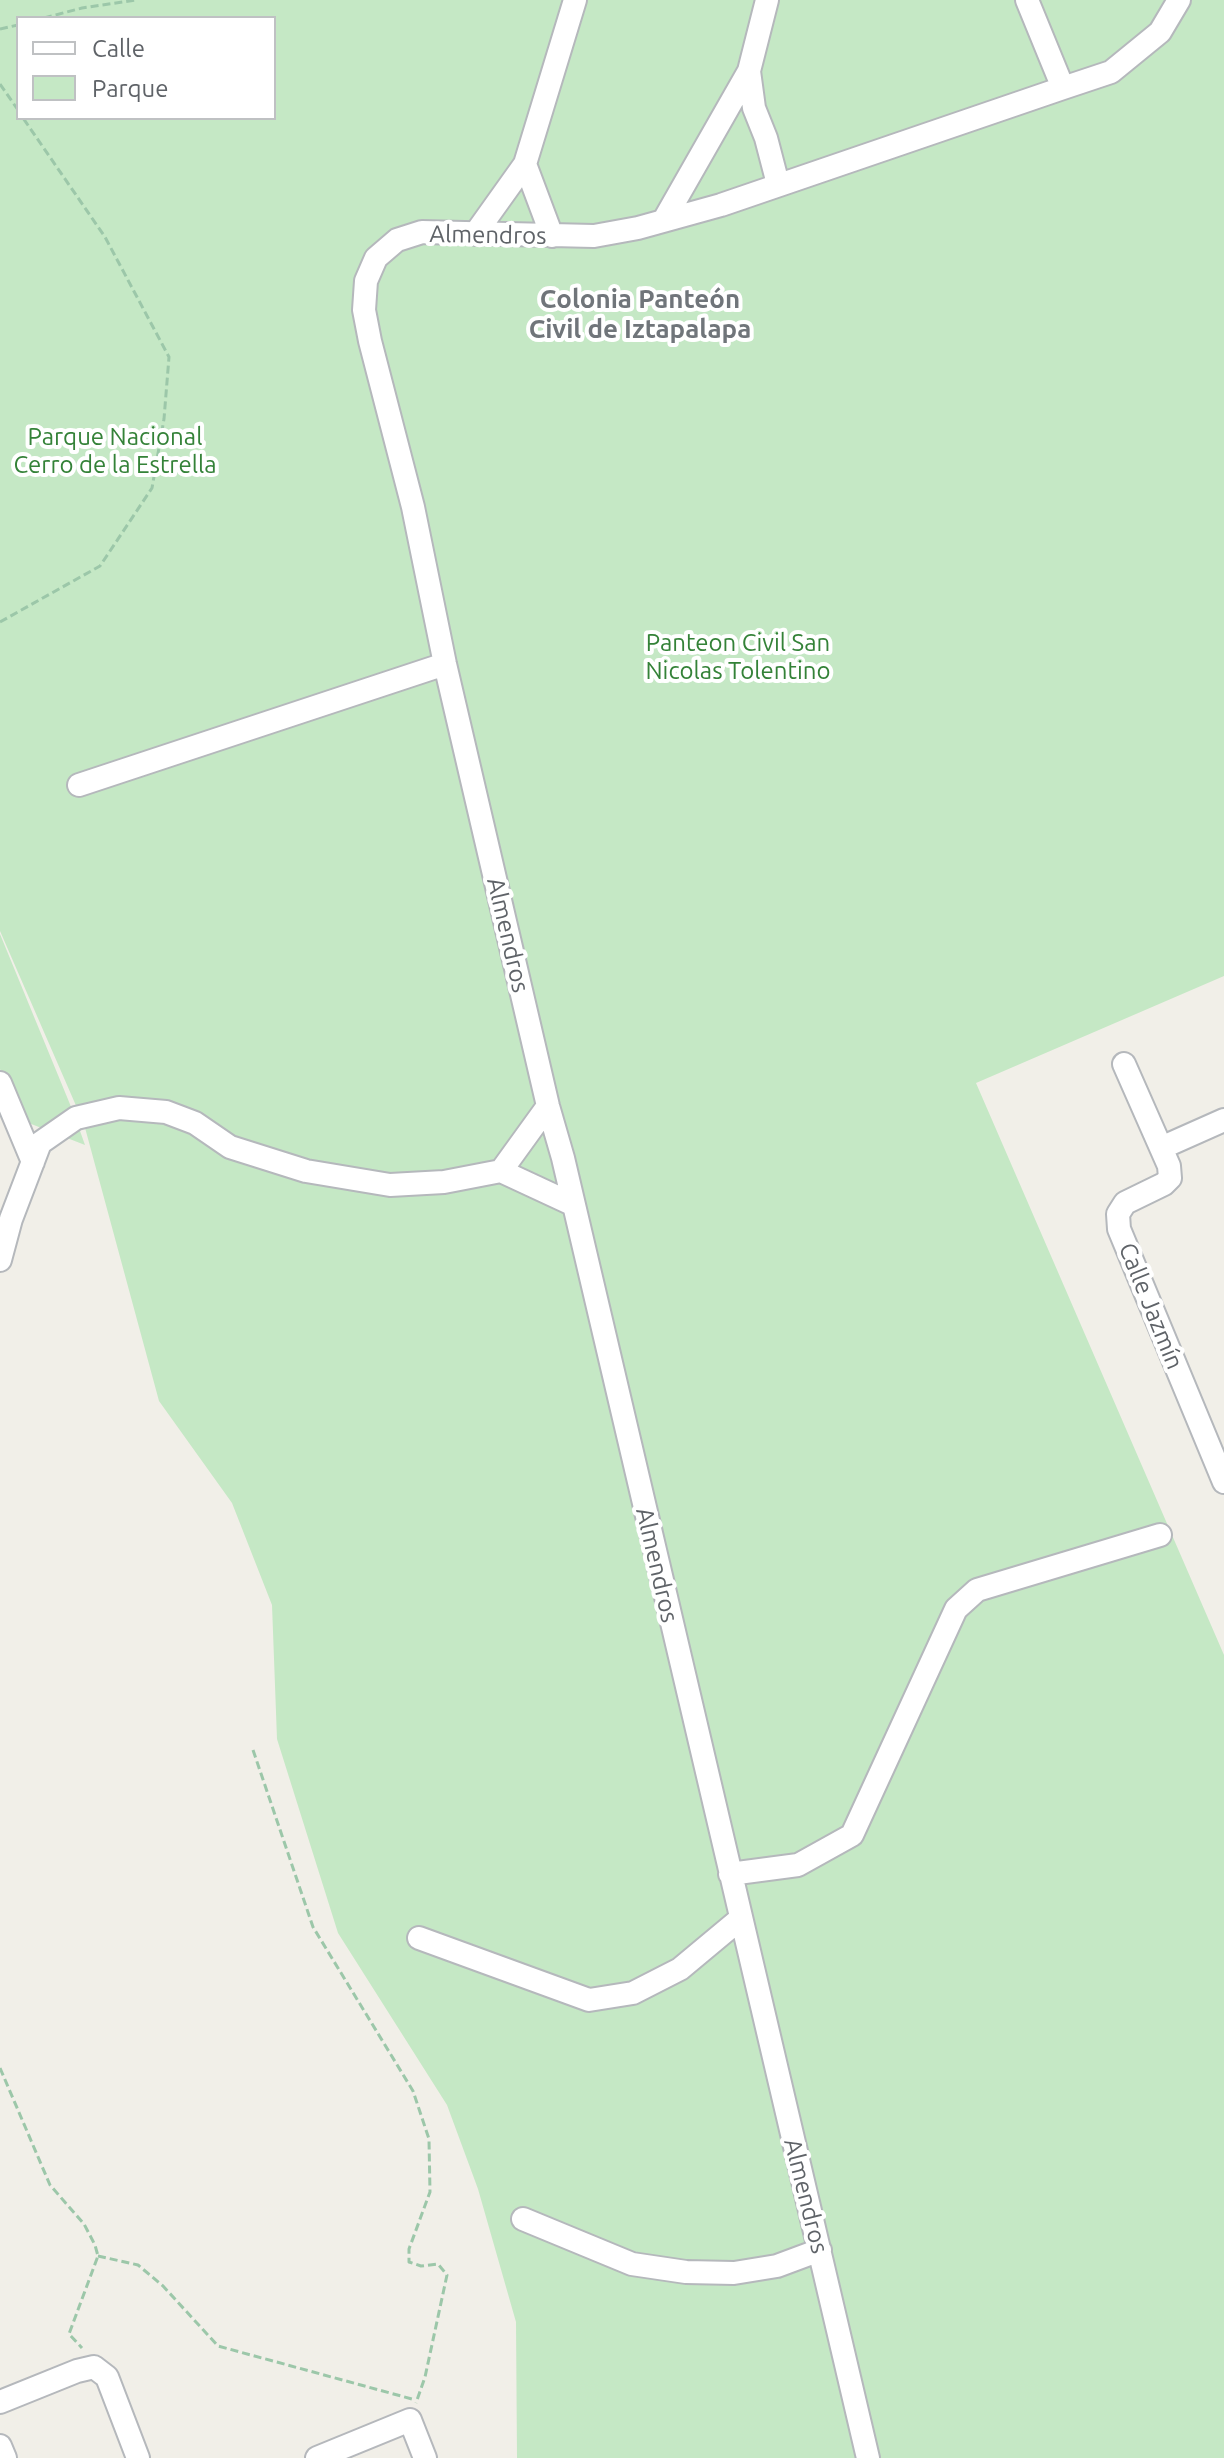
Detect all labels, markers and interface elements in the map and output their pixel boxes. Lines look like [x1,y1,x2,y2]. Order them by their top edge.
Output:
legend [16,16,276,120]
text: Calle [92,35,145,62]
text: Parque [92,75,169,102]
street label: Almendros [429,220,547,250]
district label: Colonia Panteón Civil de Iztapalapa [529,283,751,344]
park label: Parque Nacional Cerro de la Estrella [13,423,217,479]
park label: Panteon Civil San Nicolas Tolentino [645,629,831,685]
street label: Almendros [481,875,535,995]
street label: Calle Jazmín [1113,1239,1189,1373]
street label: Almendros [630,1505,684,1625]
street label: Almendros [778,2136,834,2256]

